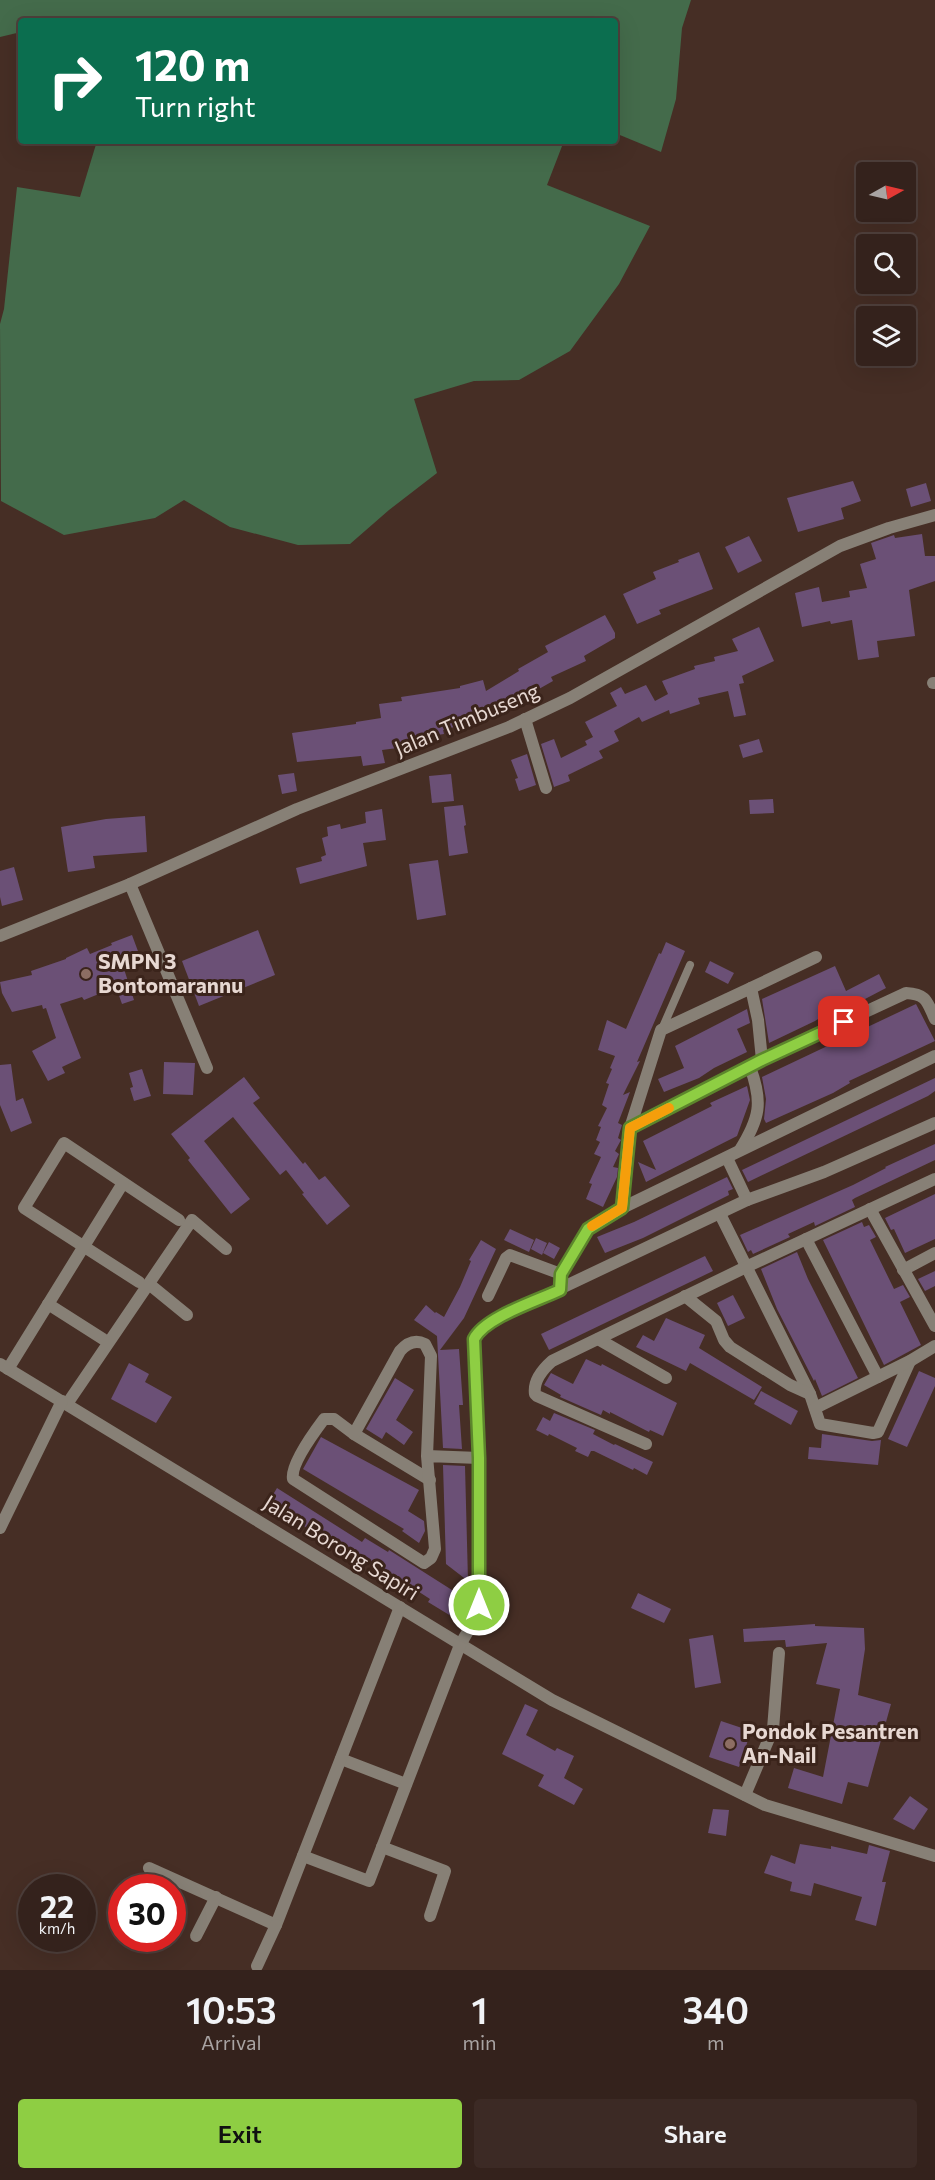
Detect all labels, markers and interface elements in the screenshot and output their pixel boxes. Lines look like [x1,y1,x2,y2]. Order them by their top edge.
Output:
text: 120 m [135,38,250,90]
icon: right [36,42,114,120]
text: Turn right [135,90,255,123]
north arrow [856,162,916,222]
map controls [856,162,916,366]
button: search [856,234,916,294]
button: layers [856,306,916,366]
street label: Jalan Timbuseng [390,677,543,760]
place label: SMPN 3 Bontomarannu [98,948,243,997]
marker: SMPN 3 Bontomarannu [79,967,93,981]
pin [818,996,869,1047]
icon: arrive [827,1005,860,1038]
street label: Jalan Borong Sapiri [259,1489,424,1605]
position arrow [447,1573,511,1637]
place label: Pondok Pesantren An-Nail [742,1718,919,1767]
marker: Pondok Pesantren An-Nail [723,1737,737,1751]
speed limit sign: 30 [108,1874,186,1952]
text: 22 [40,1887,74,1924]
text: km/h [39,1919,75,1937]
text: 10:53 [186,1987,277,2031]
text: 1 [472,1987,488,2031]
text: 340 [683,1987,749,2031]
text: Arrival [201,2030,262,2054]
text: min [463,2030,497,2054]
text: m [707,2030,724,2054]
button: Exit [18,2099,462,2168]
button: Share [474,2099,917,2168]

